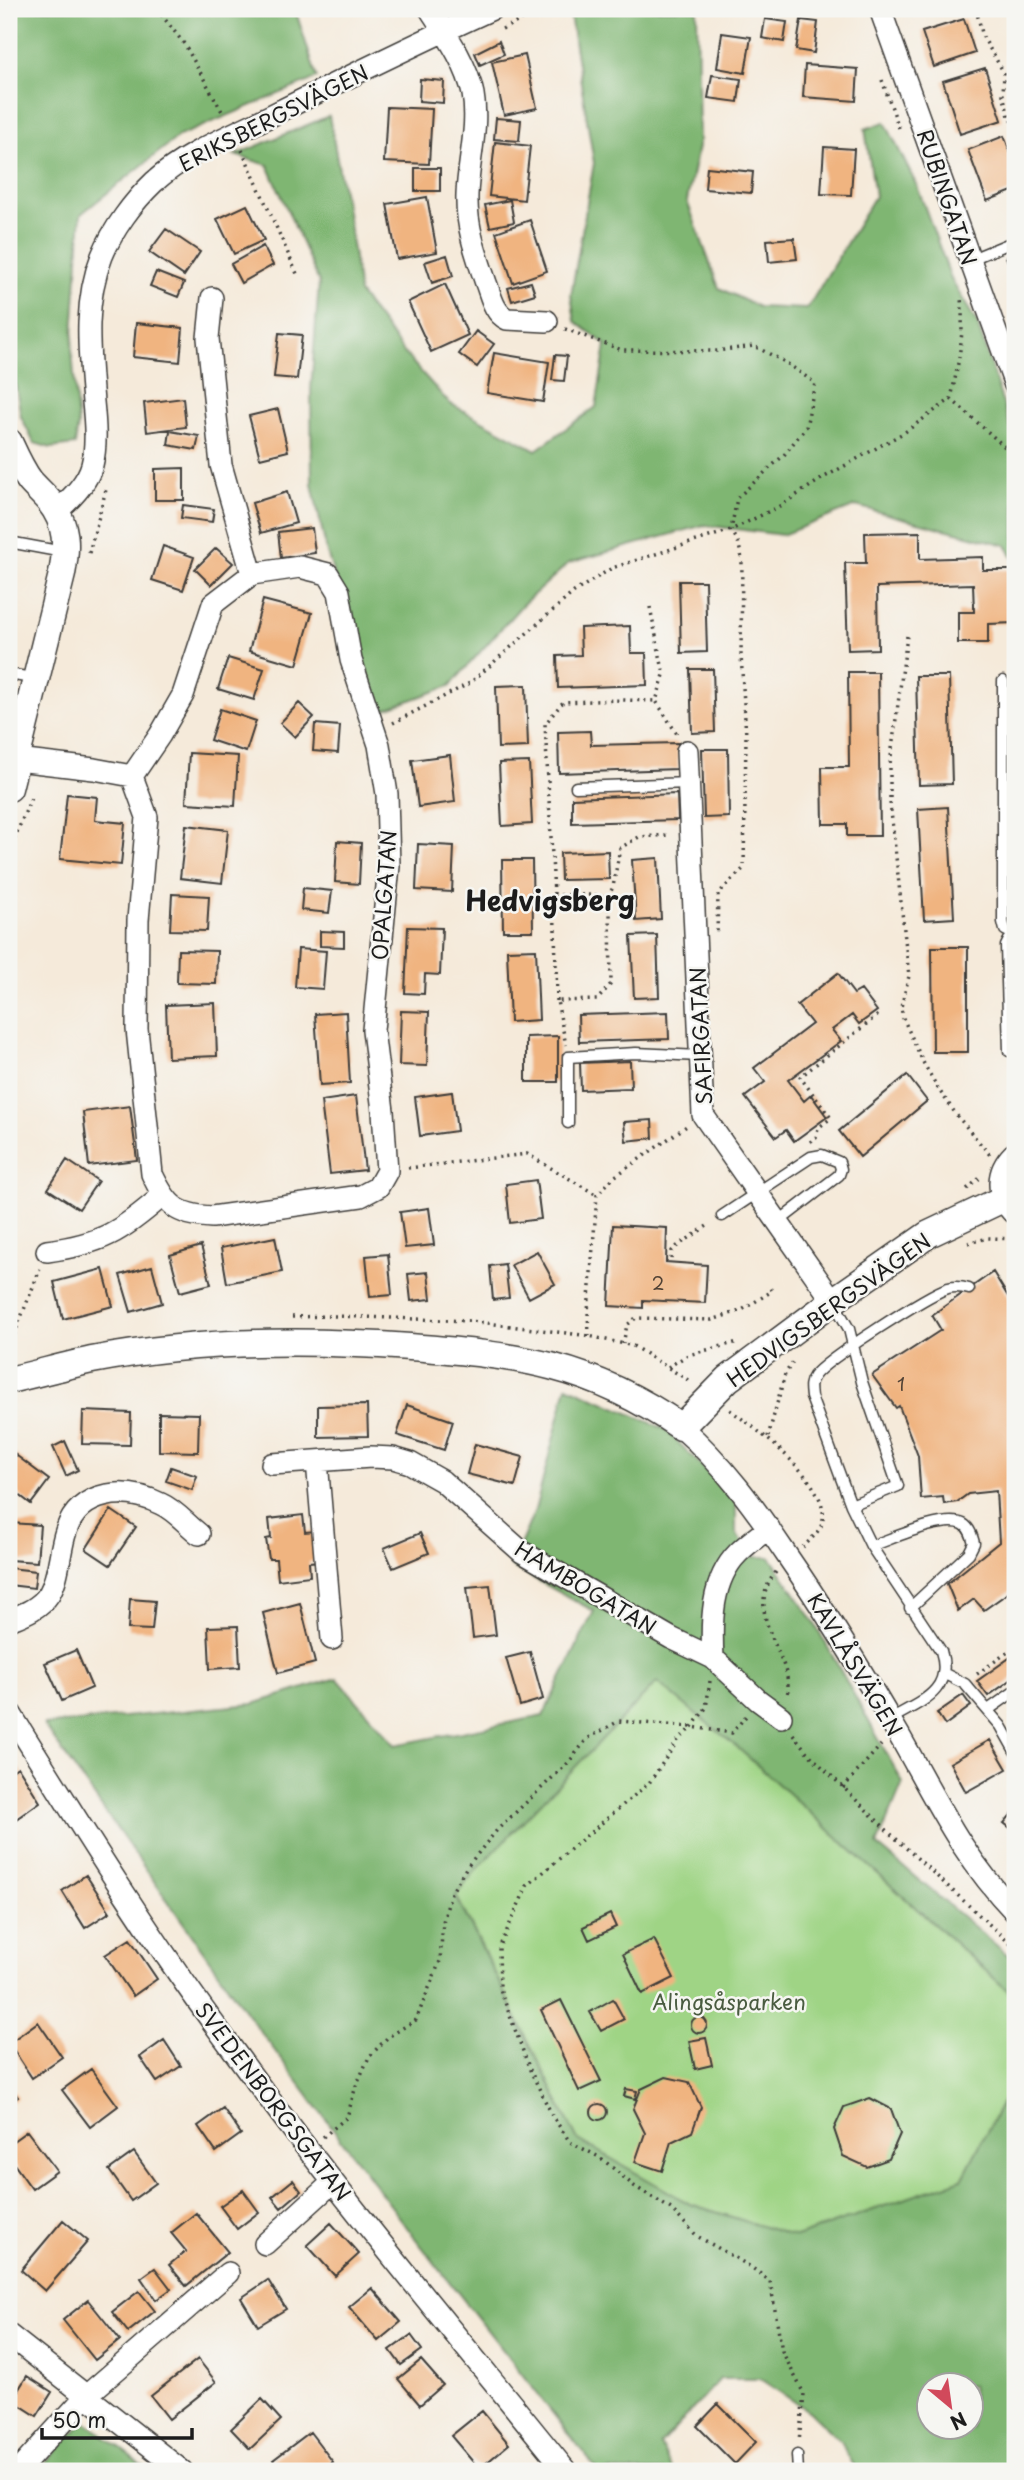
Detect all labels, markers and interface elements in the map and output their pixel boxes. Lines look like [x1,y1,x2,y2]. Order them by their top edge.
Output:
street label: ERIKSBERGSVÄGEN [173,55,373,179]
street label: RUBINGATAN [910,125,986,269]
street label: OPALGATAN [362,829,404,961]
district label: Hedvigsberg [465,878,635,921]
street label: SAFIRGATAN [680,966,720,1106]
street label: HEDVIGSBERGSVÄGEN [719,1224,937,1394]
house number: 2 [652,1269,664,1296]
house number: 1 [897,1370,905,1397]
street label: HAMBOGATAN [509,1532,663,1642]
street label: KAVLÅSVÄGEN [801,1586,911,1742]
park label: Alingsåsparken [652,1985,806,2017]
street label: SVEDENBORGSGATAN [188,1995,360,2207]
north arrow [916,2372,986,2442]
scale bar [42,2396,192,2440]
text: 50 m [52,2403,106,2435]
text: N [945,2406,972,2438]

